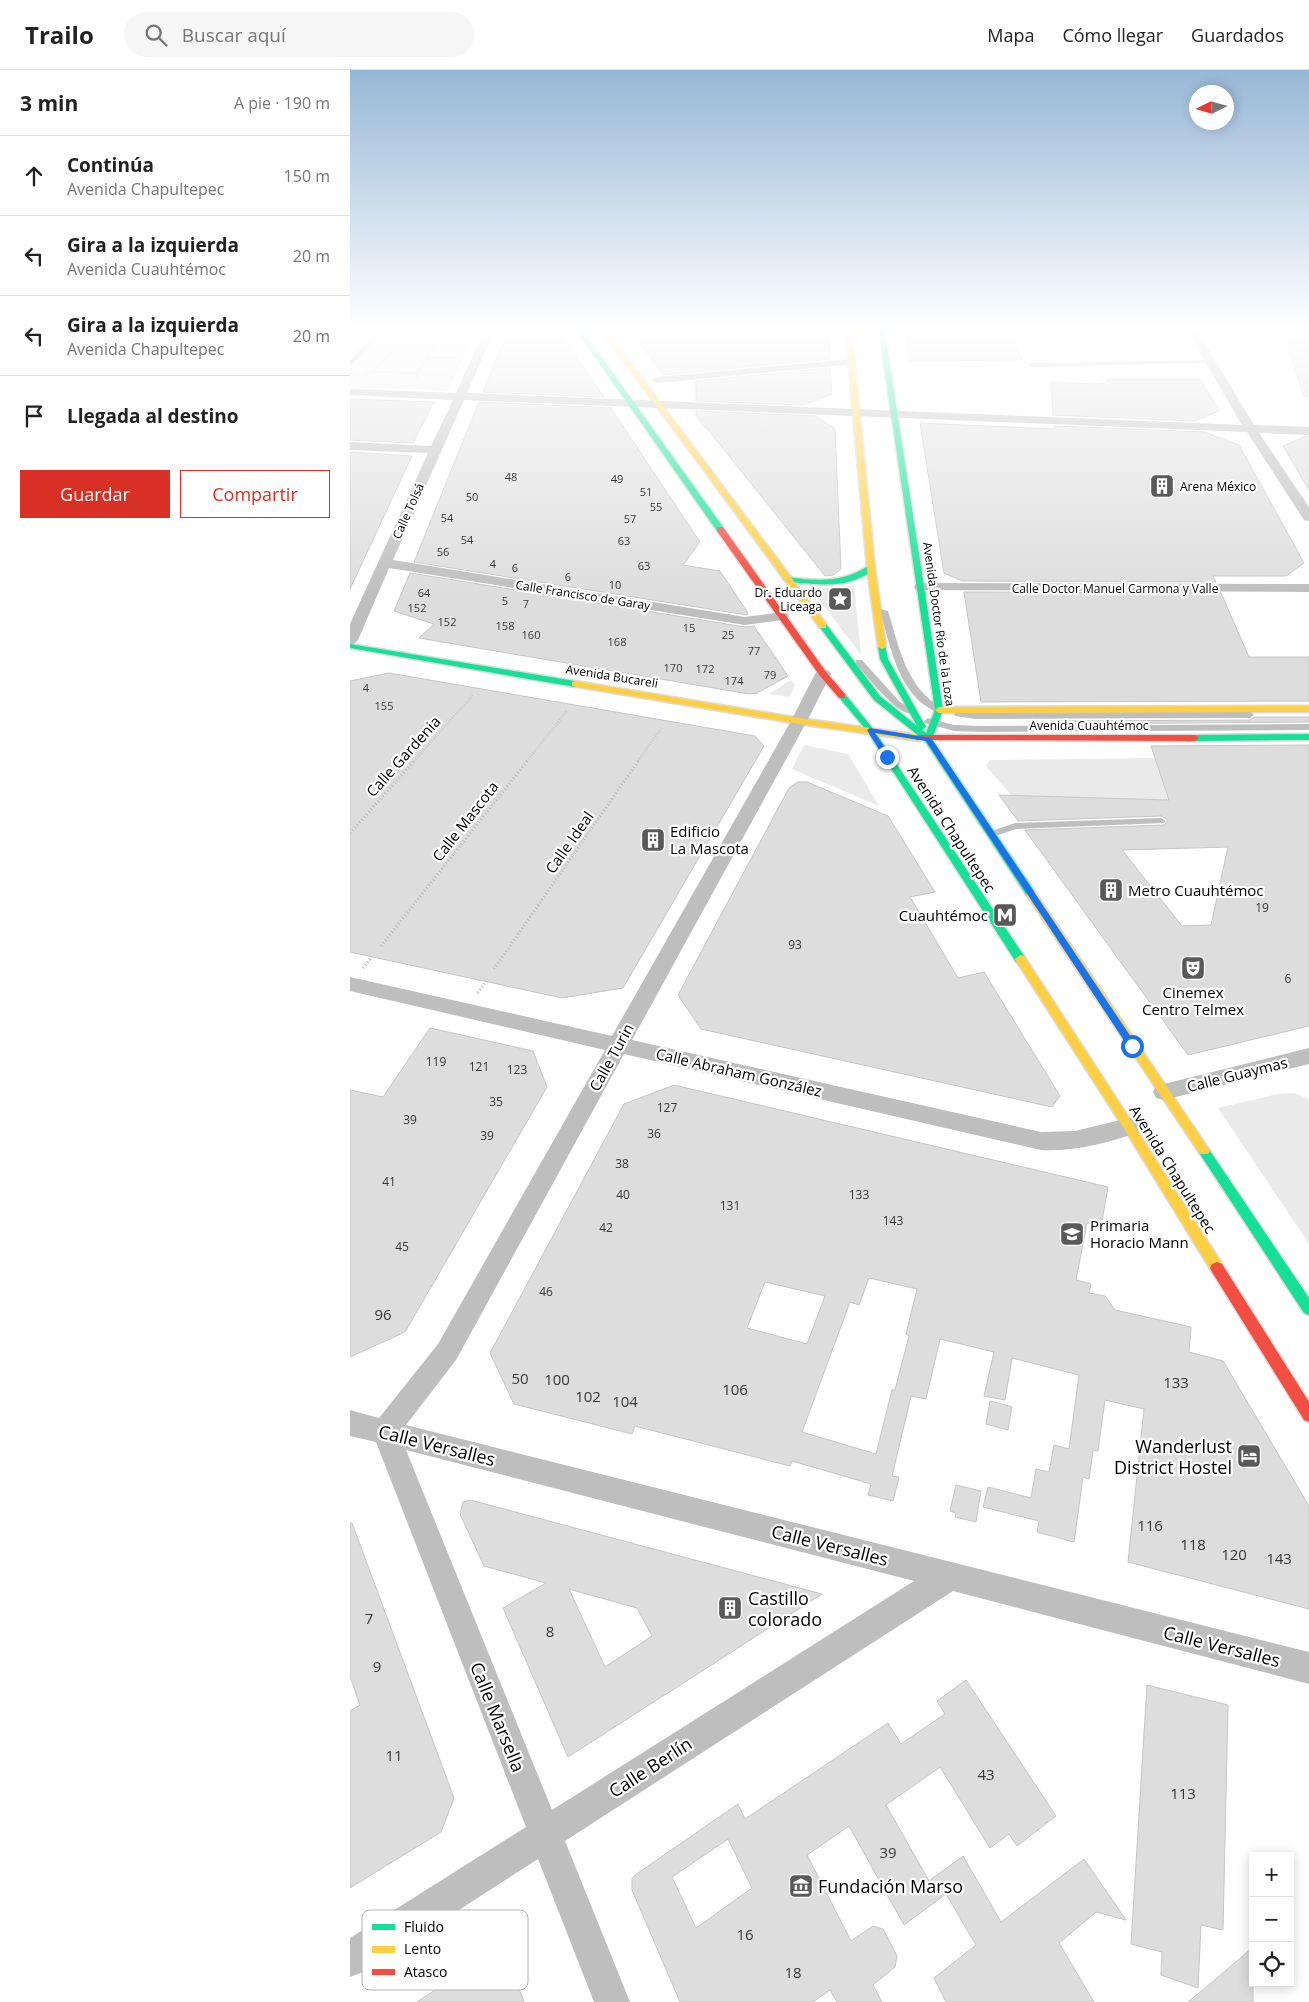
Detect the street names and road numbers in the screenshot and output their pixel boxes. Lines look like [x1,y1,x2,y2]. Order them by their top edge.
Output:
street label: Calle Tolsá [388,480,428,542]
street label: Avenida Doctor Río de la Loza [919,541,959,707]
street label: Calle Francisco de Garay [514,576,652,614]
street label: Calle Doctor Manuel Carmona y Valle [1012,580,1219,597]
street label: Avenida Bucareli [565,660,659,692]
street label: Calle Gardenia [361,711,445,801]
street label: Avenida Cuauhtémoc [1029,717,1149,734]
street label: Avenida Chapultepec [903,762,1001,896]
street label: Calle Mascota [427,777,503,865]
street label: Calle Ideal [540,807,598,877]
street label: Calle Turin [584,1020,638,1094]
street label: Calle Abraham González [654,1043,824,1101]
street label: Calle Guaymas [1185,1052,1289,1096]
street label: Avenida Chapultepec [1125,1101,1221,1237]
street label: Calle Versalles [376,1419,498,1471]
street label: Calle Versalles [769,1519,891,1571]
street label: Calle Versalles [1161,1620,1283,1672]
street label: Calle Marsella [465,1658,531,1776]
street label: Calle Berlín [604,1731,696,1803]

